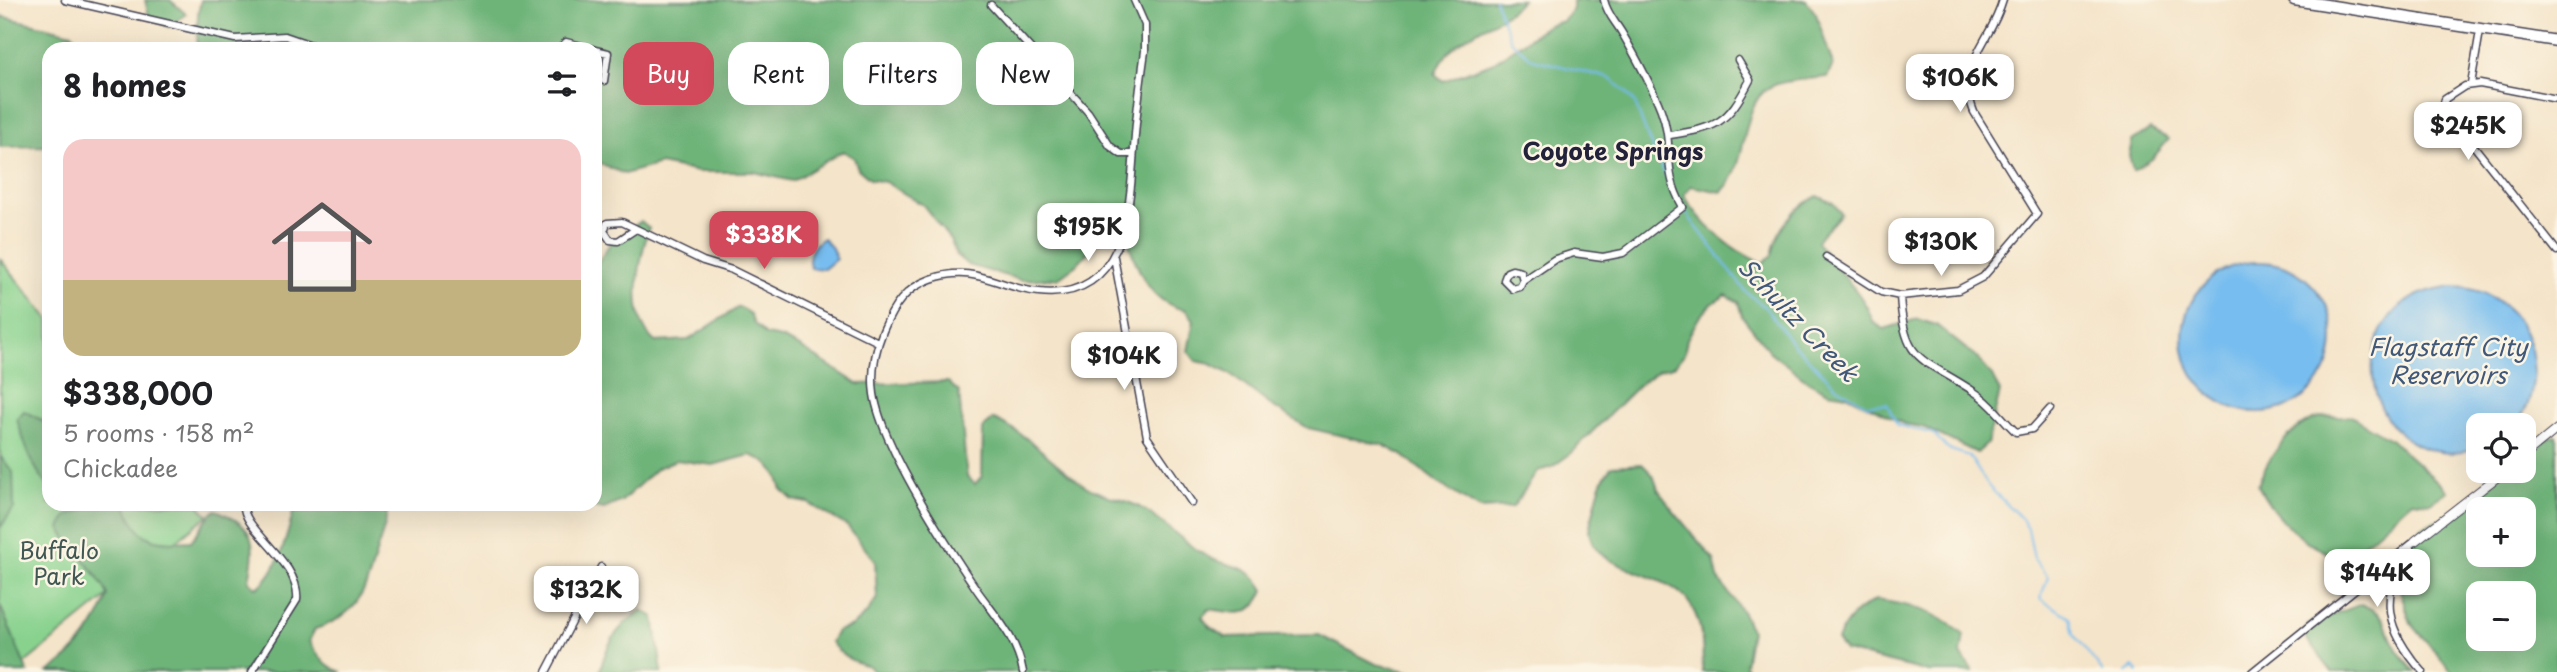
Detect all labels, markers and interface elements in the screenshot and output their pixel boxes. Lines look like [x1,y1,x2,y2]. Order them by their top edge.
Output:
chip: Buy [623,42,714,105]
chip: Rent [728,42,829,105]
chip: Filters [843,42,962,105]
chip: New [976,42,1074,105]
pin: $106K [1911,54,2009,114]
text: $106K [1922,59,1998,94]
text: 8 homes [63,62,186,107]
icon: filters [543,65,581,103]
pin: $245K [2419,102,2517,162]
text: $245K [2430,107,2506,142]
district label: Coyote Springs [1522,132,1704,168]
icon: home [259,184,385,310]
pin: $195K [1039,204,1137,263]
text: $195K [1053,208,1123,243]
pin: $338K [715,212,813,271]
text: $338K [725,216,803,251]
pin: $130K [1892,218,1990,278]
text: $130K [1904,223,1978,258]
water label: Schultz Creek [1730,249,1869,390]
water label: Flagstaff City Reservoirs [2368,328,2530,392]
pin: $104K [1075,332,1173,392]
text: $104K [1087,337,1161,372]
text: $338,000 [63,370,213,415]
map controls [2466,413,2536,651]
button: locate [2466,413,2536,483]
text: 5 rooms · 158 m² [63,415,255,450]
text: Chickadee [63,450,178,485]
button: + [2466,497,2536,567]
park label: Buffalo Park [19,532,99,593]
pin: $144K [2328,550,2426,609]
text: $144K [2340,554,2414,589]
pin: $132K [537,566,635,626]
text: $132K [550,571,622,606]
button: − [2466,581,2536,651]

